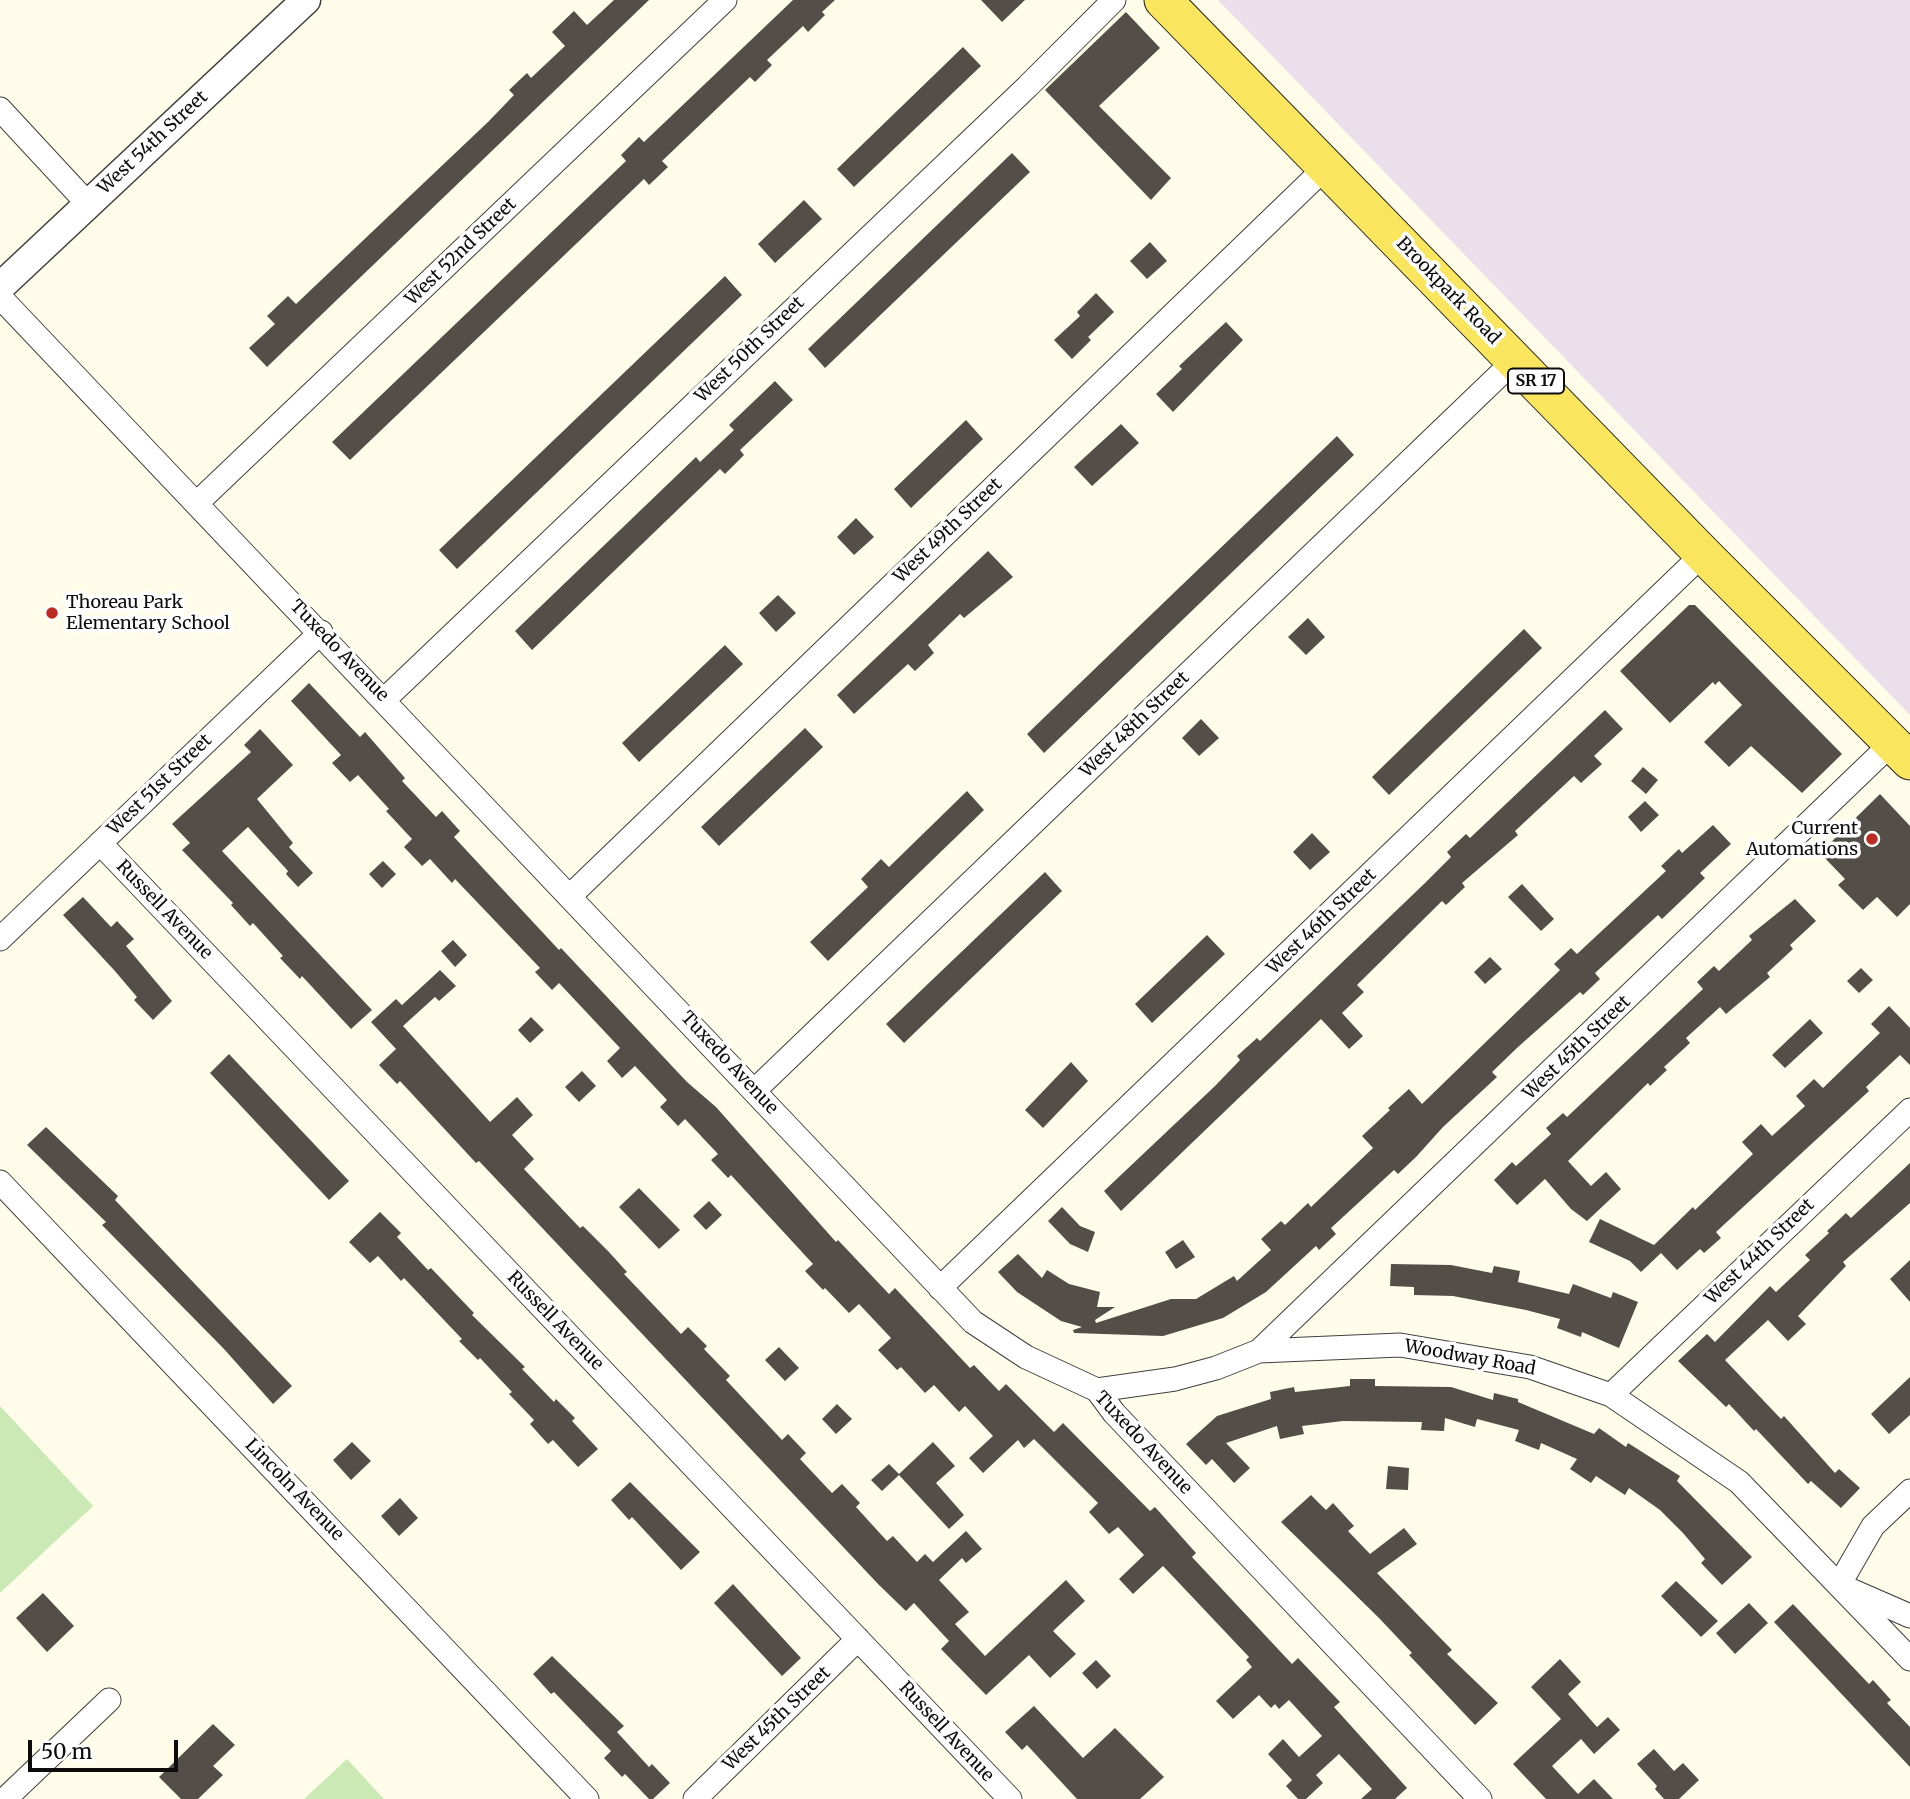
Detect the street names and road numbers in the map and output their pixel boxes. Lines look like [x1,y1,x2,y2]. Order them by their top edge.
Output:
street label: West 54th Street [94,87,212,199]
street label: West 52nd Street [401,194,521,310]
street label: Brookpark Road [1391,233,1505,349]
street label: West 50th Street [691,292,809,408]
road number: SR 17 [1508,368,1564,394]
street label: West 49th Street [889,474,1007,588]
street label: Tuxedo Avenue [285,596,393,706]
street label: West 48th Street [1076,668,1194,782]
street label: West 51st Street [104,730,216,840]
street label: Russell Avenue [111,856,217,964]
street label: West 46th Street [1263,865,1381,979]
street label: West 45th Street [1519,991,1635,1105]
street label: Tuxedo Avenue [676,1007,782,1119]
street label: West 44th Street [1701,1194,1819,1310]
street label: Russell Avenue [502,1267,608,1375]
street label: Woodway Road [1403,1336,1537,1380]
street label: Tuxedo Avenue [1090,1387,1196,1499]
street label: Lincoln Avenue [240,1435,348,1545]
street label: West 45th Street [719,1662,835,1776]
street label: Russell Avenue [894,1677,998,1787]

